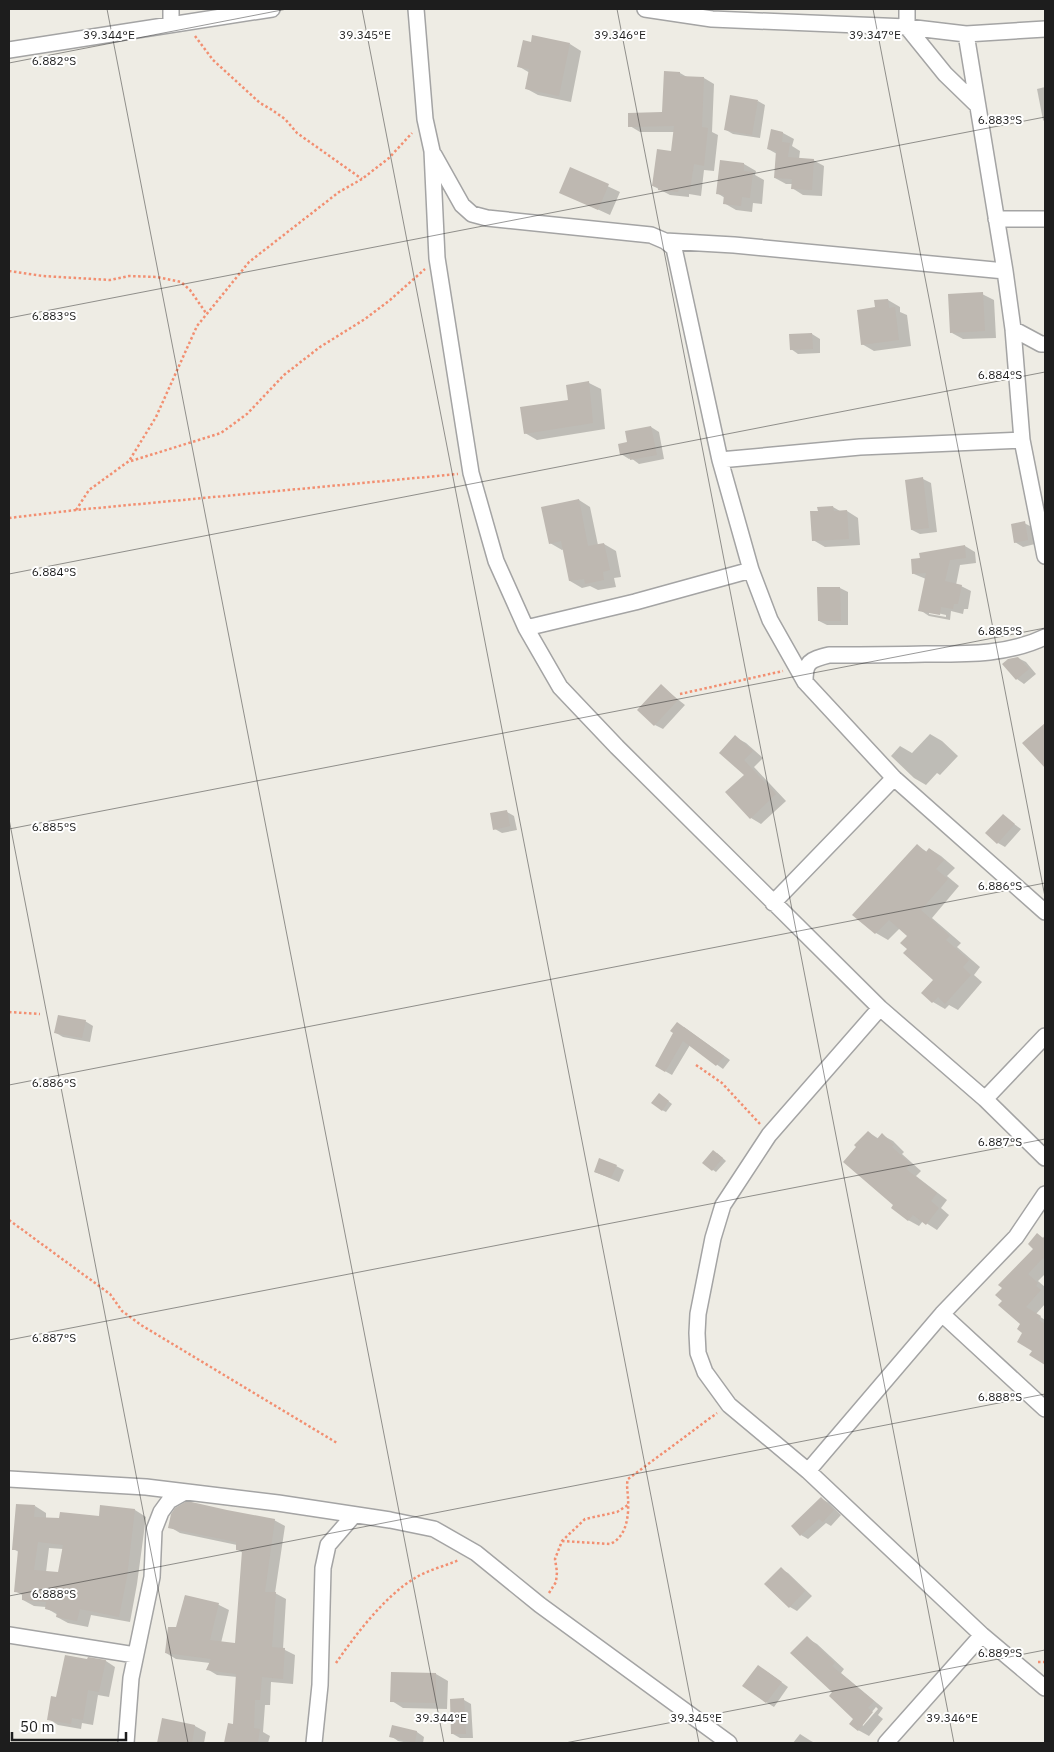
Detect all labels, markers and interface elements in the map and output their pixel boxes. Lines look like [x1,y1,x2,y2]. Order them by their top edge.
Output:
text: 39.344°E [83,27,135,42]
text: 39.345°E [339,27,391,42]
text: 39.346°E [594,27,646,42]
text: 39.347°E [849,27,901,42]
text: 6.882°S [32,53,76,68]
text: 6.883°S [978,112,1022,127]
text: 6.883°S [32,308,76,323]
text: 6.884°S [978,367,1022,382]
text: 6.884°S [32,564,76,579]
text: 6.885°S [978,623,1022,638]
text: 6.885°S [32,819,76,834]
text: 6.886°S [978,878,1022,893]
text: 6.886°S [32,1075,76,1090]
text: 6.887°S [978,1134,1022,1149]
text: 6.887°S [32,1330,76,1345]
text: 6.888°S [978,1389,1022,1404]
text: 6.888°S [32,1586,76,1601]
text: 6.889°S [978,1645,1022,1660]
scale bar [12,1710,126,1742]
text: 39.344°E [415,1710,467,1725]
text: 39.345°E [670,1710,722,1725]
text: 39.346°E [926,1710,978,1725]
text: 50 m [20,1717,55,1736]

